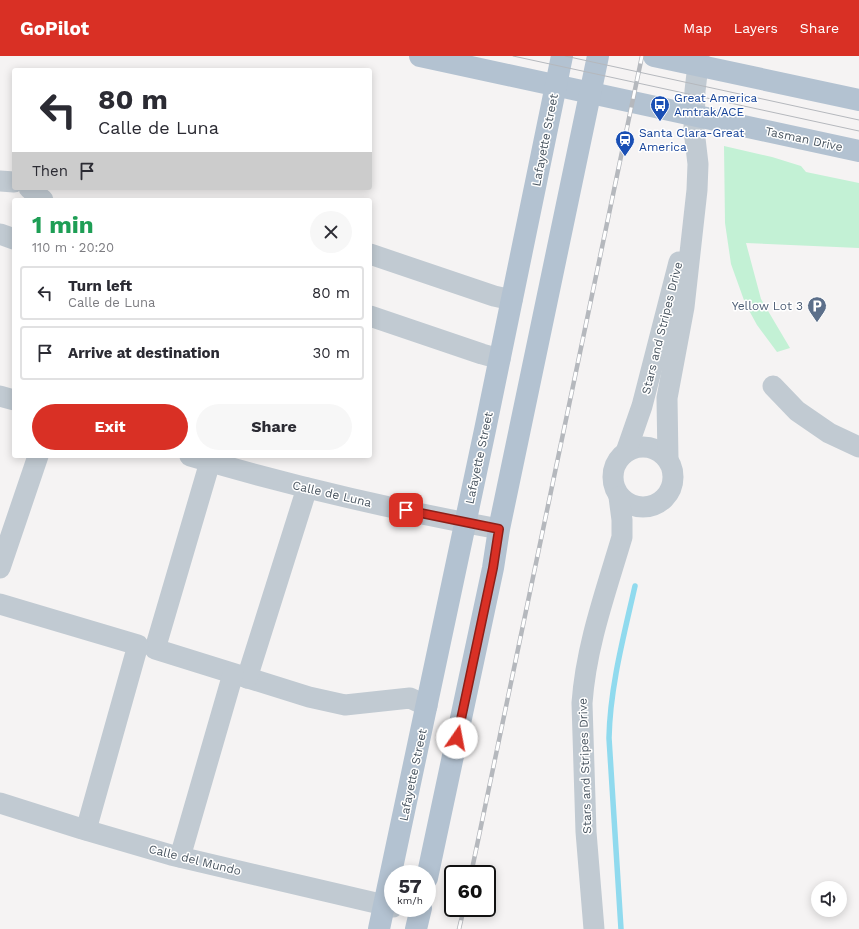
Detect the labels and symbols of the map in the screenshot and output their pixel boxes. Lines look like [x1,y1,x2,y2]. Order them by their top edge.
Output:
place label: Great America Amtrak/ACE [674,91,758,119]
street label: Lafayette Street [529,92,561,188]
bus stop icon: Great America Amtrak/ACE [649,94,671,122]
street label: Tasman Drive [764,124,844,154]
place label: Santa Clara-Great America [639,126,744,154]
station icon: Santa Clara-Great America [614,129,636,157]
street label: Stars and Stripes Drive [639,260,685,396]
parking icon: Yellow Lot 3 [806,295,828,323]
place label: Yellow Lot 3 [732,299,803,313]
street label: Lafayette Street [462,411,496,505]
street label: Calle de Luna [291,478,373,510]
pin [389,493,423,527]
street label: Stars and Stripes Drive [576,698,594,834]
position arrow [436,717,478,759]
street label: Lafayette Street [396,728,430,822]
street label: Calle del Mundo [147,842,243,878]
speed limit sign: 60 [444,865,496,917]

